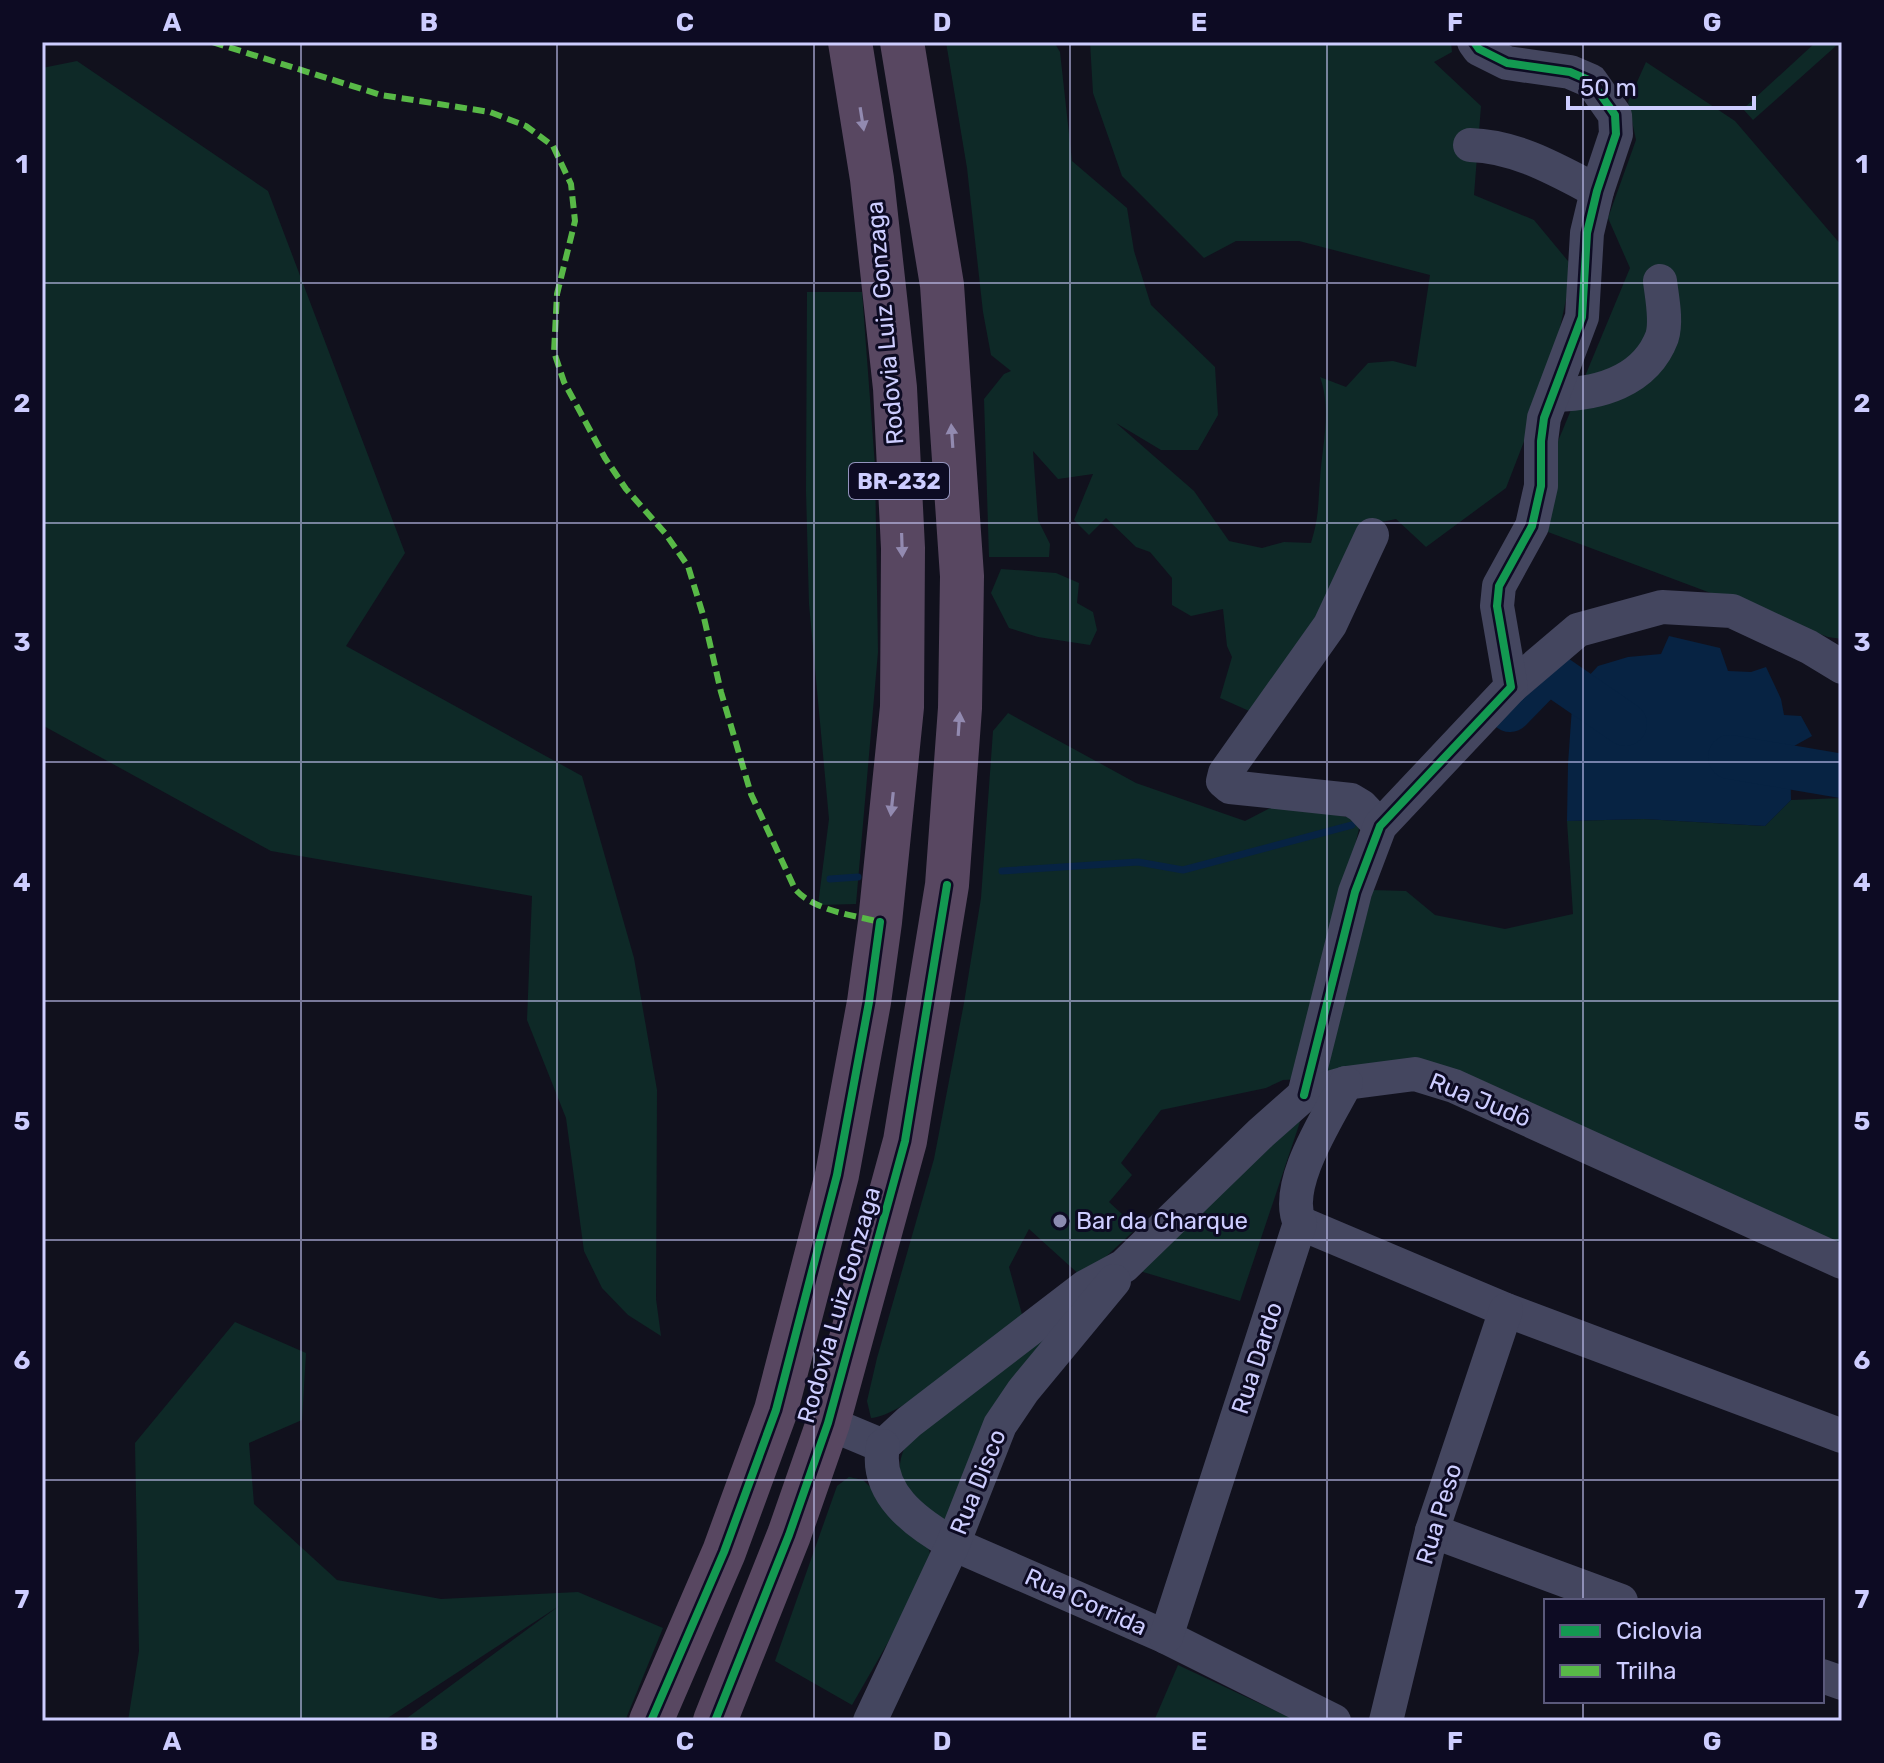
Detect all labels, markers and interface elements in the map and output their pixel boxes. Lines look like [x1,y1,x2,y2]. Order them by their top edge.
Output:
text: A [163,7,182,38]
text: B [420,7,438,38]
text: C [676,7,694,38]
text: D [933,7,951,38]
text: E [1191,7,1207,38]
text: F [1447,7,1463,38]
text: G [1703,7,1721,38]
scale bar [1568,60,1754,110]
text: 50 m [1580,74,1637,102]
one-way arrow [856,107,869,132]
text: 1 [16,149,28,180]
text: 1 [1856,149,1868,180]
street label: Rodovia Luiz Gonzaga [860,200,910,446]
text: 2 [14,388,30,419]
text: 2 [1854,388,1870,419]
one-way arrow [945,423,958,448]
road number: BR-232 [849,463,949,499]
one-way arrow [896,533,909,558]
text: 3 [13,627,31,658]
text: 3 [1853,627,1871,658]
one-way arrow [953,711,966,736]
one-way arrow [885,792,898,817]
text: 4 [13,867,31,898]
text: 4 [1853,867,1871,898]
street label: Rua Judô [1425,1067,1535,1133]
text: 5 [14,1106,30,1137]
text: 5 [1854,1106,1870,1137]
street label: Rodovia Luiz Gonzaga [792,1184,886,1426]
place label: Bar da Charque [1076,1207,1248,1235]
marker: Bar da Charque [1051,1212,1069,1230]
street label: Rua Dardo [1226,1299,1288,1417]
text: 6 [14,1345,31,1376]
text: 6 [1854,1345,1871,1376]
street label: Rua Disco [944,1425,1012,1539]
street label: Rua Peso [1410,1460,1468,1568]
street label: Rua Corrida [1021,1563,1151,1641]
text: 7 [15,1584,30,1615]
text: 7 [1855,1584,1870,1615]
legend [1544,1599,1824,1703]
text: Ciclovia [1616,1617,1703,1645]
text: Trilha [1616,1657,1677,1685]
text: A [163,1726,182,1757]
text: B [420,1726,438,1757]
text: C [676,1726,694,1757]
text: D [933,1726,951,1757]
text: E [1191,1726,1207,1757]
text: F [1447,1726,1463,1757]
text: G [1703,1726,1721,1757]

